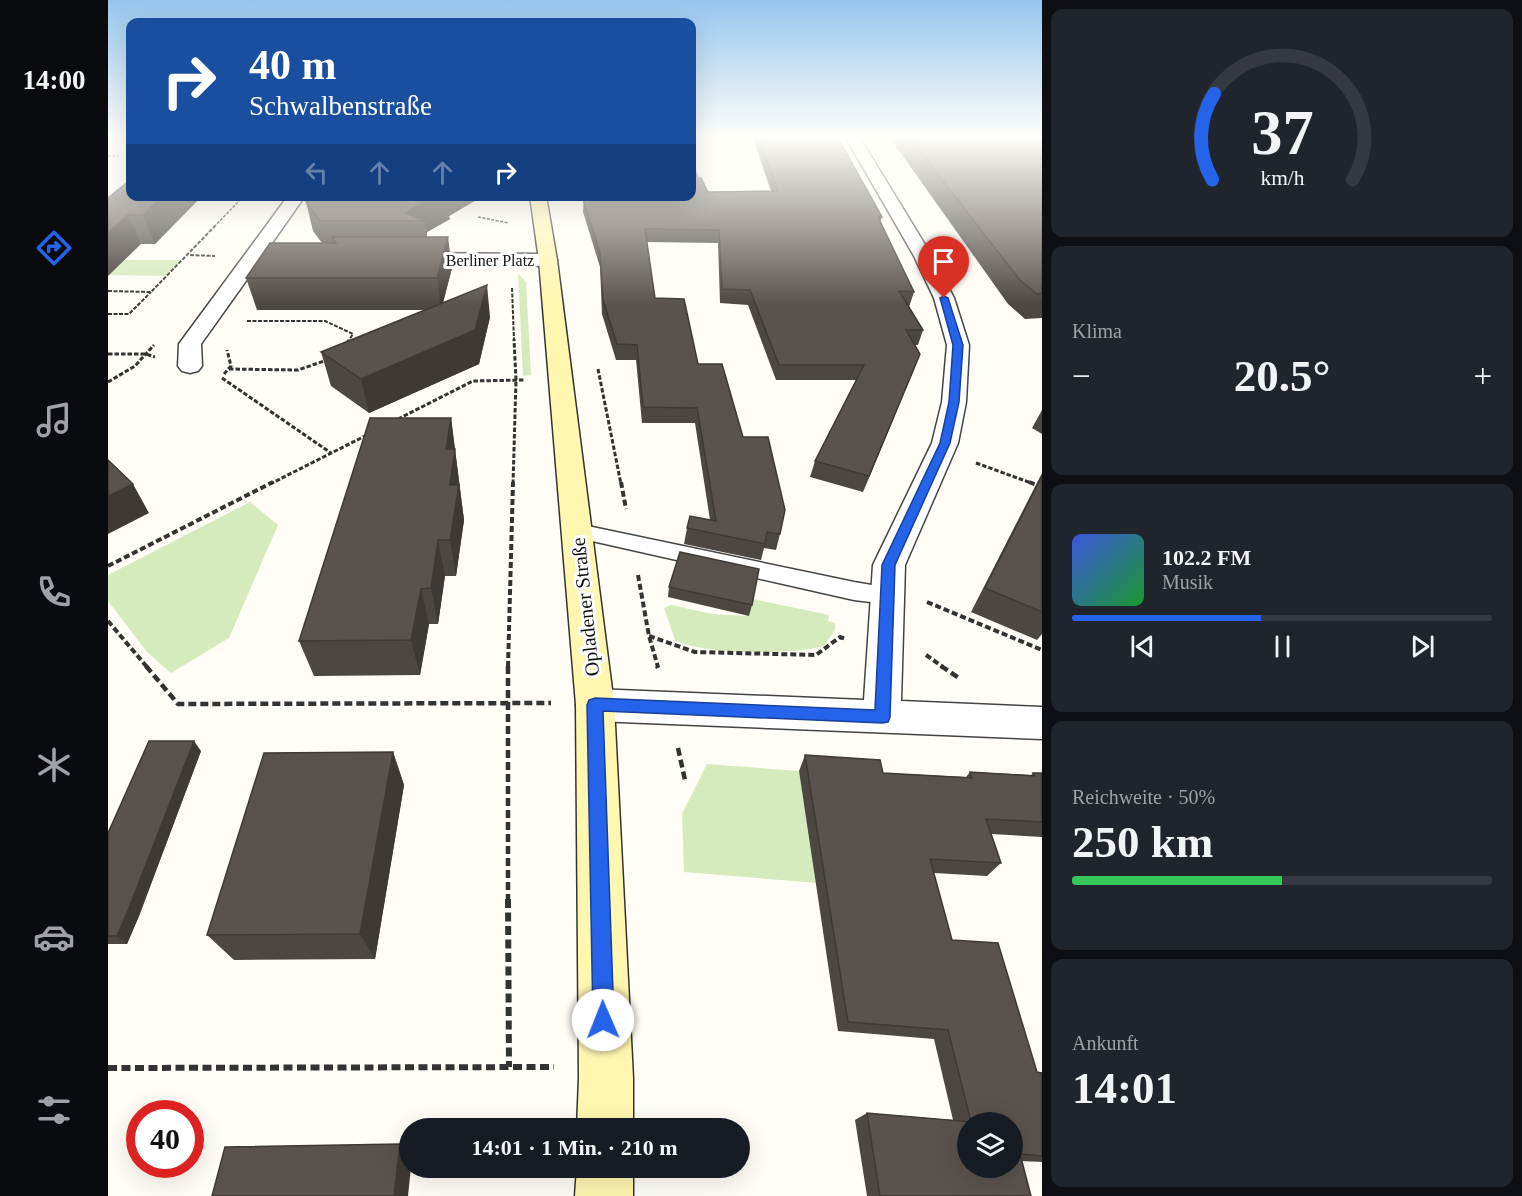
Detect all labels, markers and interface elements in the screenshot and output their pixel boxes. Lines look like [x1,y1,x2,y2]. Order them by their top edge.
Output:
icon: right [150,42,228,120]
text: 40 m [249,42,337,88]
text: 14:00 [23,65,86,95]
text: Schwalbenstraße [249,91,432,121]
text: 37 [1251,98,1313,167]
icon: left [300,156,333,189]
icon: ahead [363,156,396,189]
icon: ahead [426,156,459,189]
icon: right [489,156,522,189]
text: km/h [1260,167,1304,191]
icon: directions [33,227,75,269]
pin [918,236,969,298]
icon: arrive [927,245,960,278]
street label: Berliner Platz [446,252,534,269]
text: Klima [1072,320,1122,342]
text: 20.5° [1234,351,1330,401]
text: − [1072,358,1091,394]
text: + [1473,358,1492,394]
icon: music [33,399,75,441]
street label: Opladener Straße [567,536,604,677]
text: 102.2 FM [1162,545,1251,570]
icon: phone [33,571,75,613]
text: Musik [1162,571,1213,593]
icon: previous [1126,630,1159,663]
icon: pause [1266,630,1299,663]
icon: next [1406,630,1439,663]
icon: climate [33,744,75,786]
text: Reichweite · 50% [1072,786,1215,808]
text: 250 km [1072,817,1213,867]
icon: car [33,916,75,958]
position arrow [571,988,635,1052]
text: Ankunft [1072,1032,1139,1054]
text: 14:01 [1072,1063,1177,1113]
icon: filters [33,1089,75,1131]
speed limit sign: 40 [126,1100,204,1178]
map controls [957,1112,1023,1178]
button: layers [957,1112,1023,1178]
text: 14:01 · 1 Min. · 210 m [472,1135,677,1160]

